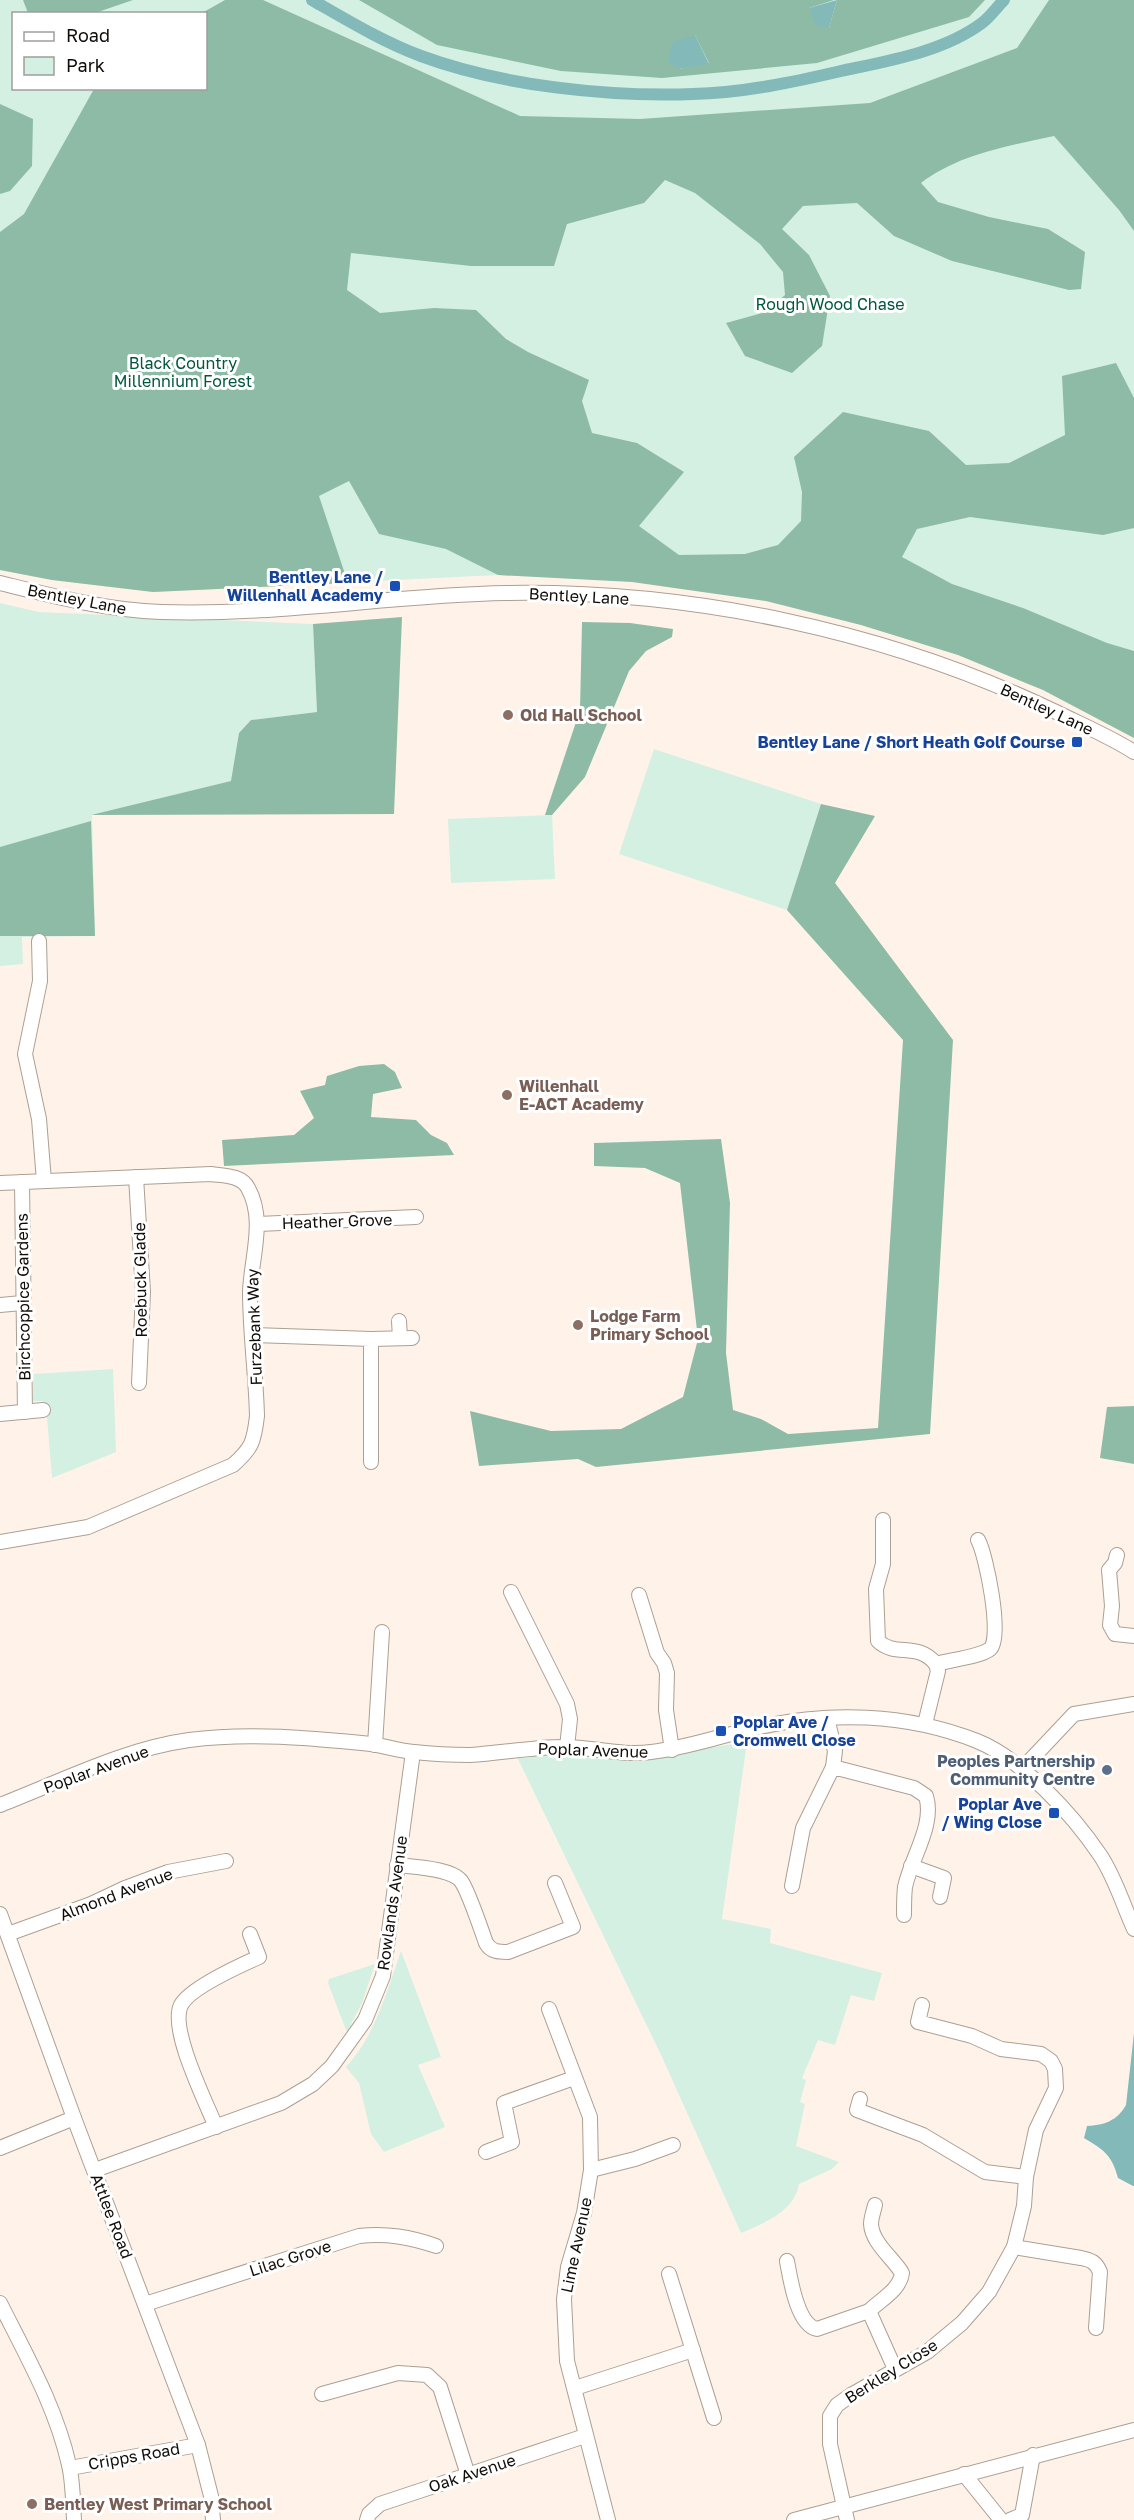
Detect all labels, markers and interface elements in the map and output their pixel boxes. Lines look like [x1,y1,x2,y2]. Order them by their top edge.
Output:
legend [12,12,207,90]
text: Road [66,24,110,46]
text: Park [66,54,105,76]
park label: Rough Wood Chase [756,294,904,314]
park label: Black Country Millennium Forest [114,353,252,391]
place label: Bentley Lane / Willenhall Academy [227,567,383,605]
marker: Bentley Lane / Willenhall Academy [388,579,402,593]
street label: Bentley Lane [26,580,128,618]
street label: Bentley Lane [528,583,630,609]
street label: Bentley Lane [997,679,1097,739]
place label: Old Hall School [520,705,642,725]
marker: Old Hall School [501,708,515,722]
place label: Bentley Lane / Short Heath Golf Course [758,732,1065,752]
marker: Bentley Lane / Short Heath Golf Course [1070,735,1084,749]
place label: Willenhall E-ACT Academy [519,1076,644,1114]
marker: Willenhall E-ACT Academy [500,1088,514,1102]
street label: Heather Grove [281,1209,393,1233]
street label: Birchcoppice Gardens [12,1213,34,1381]
street label: Roebuck Glade [129,1222,151,1338]
street label: Furzebank Way [242,1268,266,1386]
place label: Lodge Farm Primary School [590,1306,710,1344]
marker: Lodge Farm Primary School [571,1318,585,1332]
place label: Poplar Ave / Cromwell Close [733,1712,856,1750]
marker: Poplar Ave / Cromwell Close [714,1724,728,1738]
street label: Poplar Avenue [537,1738,649,1762]
street label: Poplar Avenue [41,1741,151,1797]
place label: Peoples Partnership Community Centre [937,1751,1095,1789]
marker: Peoples Partnership Community Centre [1100,1763,1114,1777]
place label: Poplar Ave / Wing Close [942,1794,1042,1832]
marker: Poplar Ave / Wing Close [1047,1806,1061,1820]
street label: Rowlands Avenue [373,1834,411,1972]
street label: Almond Avenue [57,1863,175,1925]
street label: Attlee Road [87,2171,137,2261]
street label: Lime Avenue [556,2195,596,2295]
street label: Lilac Grove [247,2235,333,2281]
street label: Berkley Close [841,2335,941,2407]
street label: Cripps Road [87,2438,181,2474]
street label: Oak Avenue [426,2450,518,2496]
place label: Bentley West Primary School [44,2494,272,2514]
marker: Bentley West Primary School [25,2497,39,2511]

